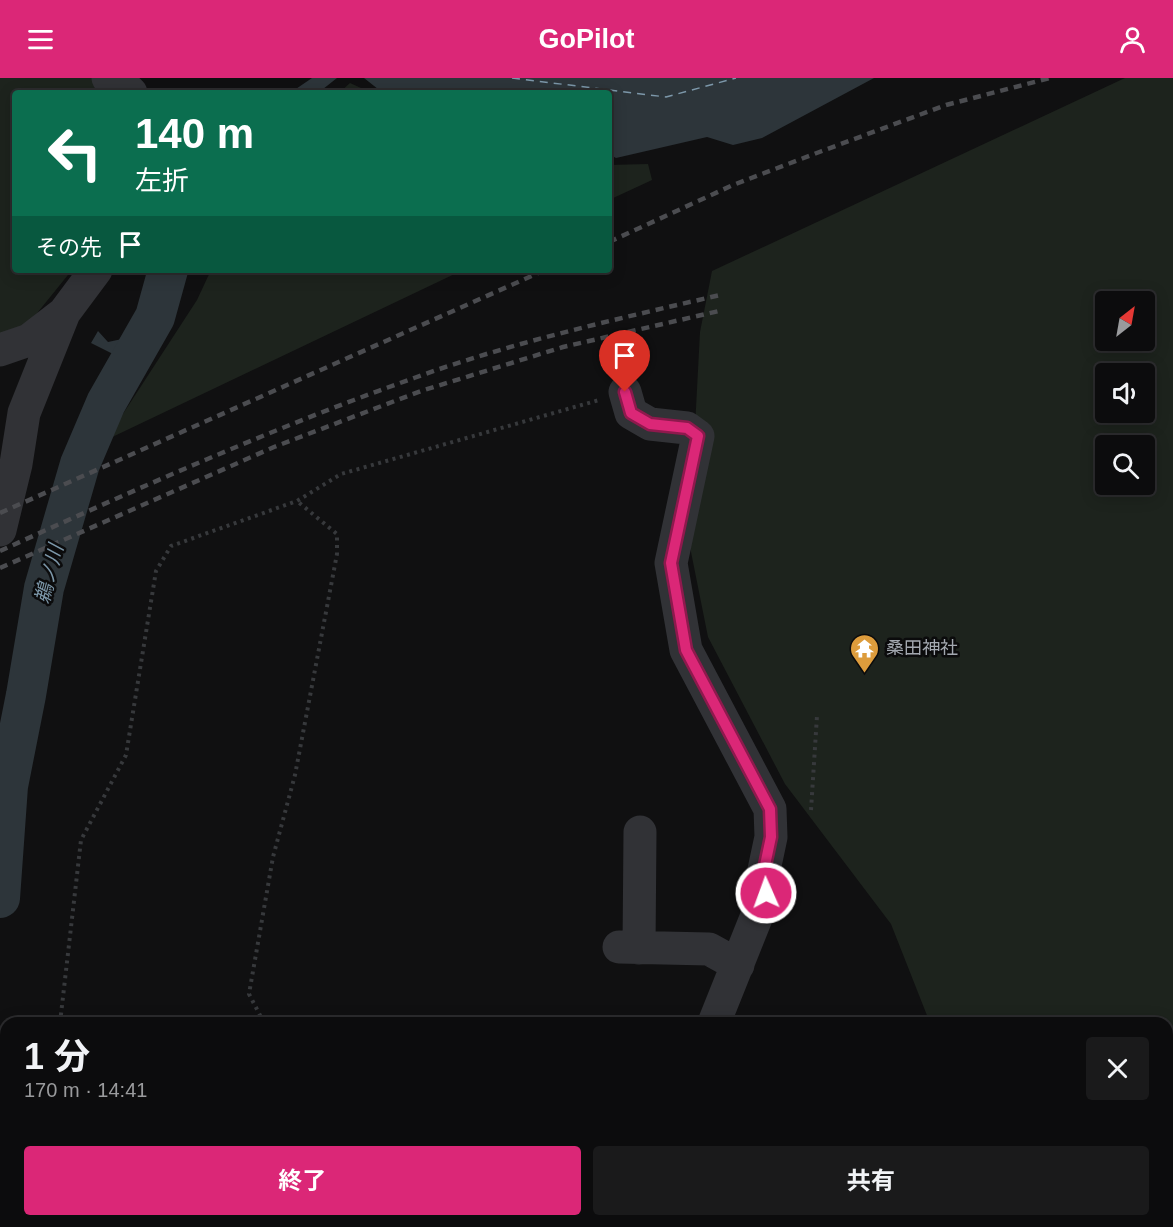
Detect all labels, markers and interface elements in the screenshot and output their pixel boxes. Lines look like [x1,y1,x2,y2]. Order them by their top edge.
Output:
icon: menu [24,23,57,56]
icon: person [1116,23,1149,56]
text: GoPilot [539,24,635,54]
text: 140 m [135,110,254,157]
icon: left [36,114,114,192]
text: 左折 [135,166,189,196]
icon: arrive [114,228,147,261]
text: その先 [36,235,102,260]
north arrow [1095,291,1155,351]
map controls [1095,291,1155,495]
pin [599,330,650,392]
icon: arrive [608,339,641,372]
button: sound [1095,363,1155,423]
button: search [1095,435,1155,495]
water label: 鵜ノ川 [31,540,67,606]
temple icon: 桑田神社 [849,632,881,674]
place label: 桑田神社 [886,638,958,658]
position arrow [734,861,798,925]
text: 1 分 [24,1036,90,1077]
button: close [1086,1037,1149,1100]
text: 170 m · 14:41 [24,1079,147,1101]
button: 終了 [24,1146,581,1215]
button: 共有 [593,1146,1149,1215]

